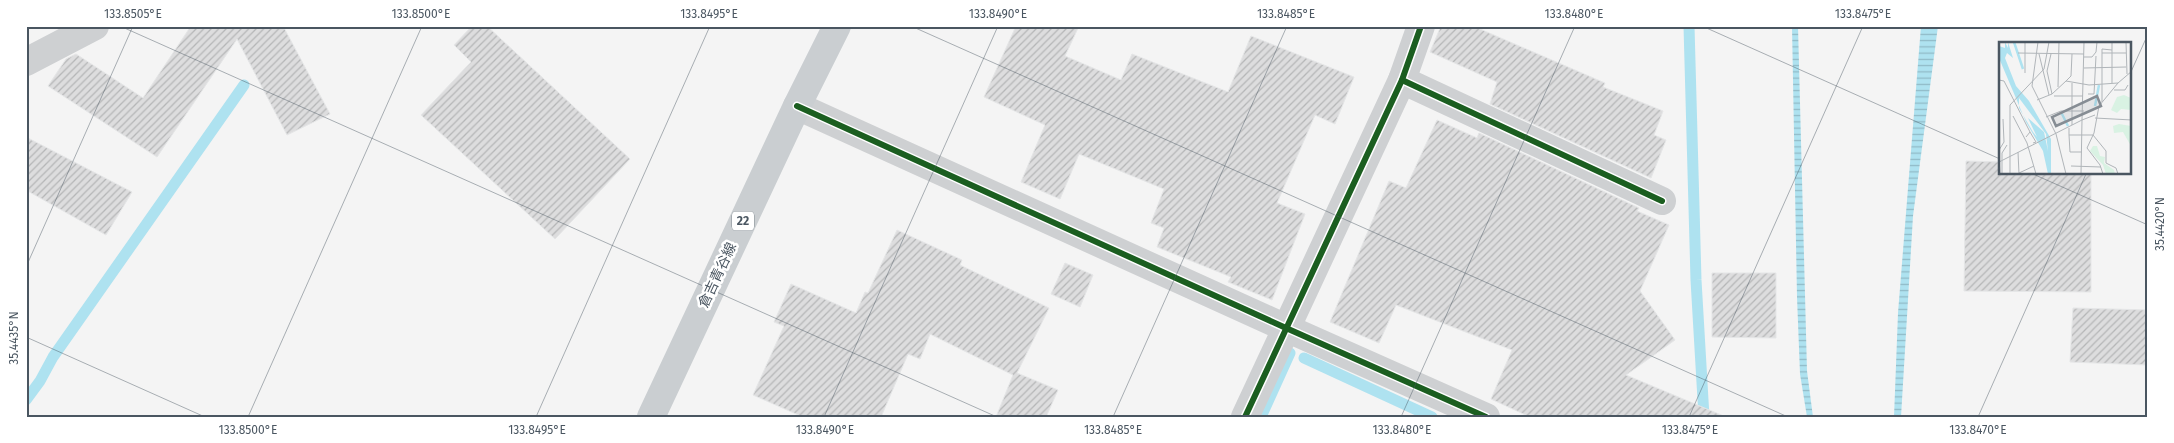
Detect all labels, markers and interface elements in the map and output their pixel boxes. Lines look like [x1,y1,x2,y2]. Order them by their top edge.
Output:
text: 133.8505°E [104,7,162,21]
text: 133.8500°E [392,7,450,21]
text: 133.8495°E [680,7,738,21]
text: 133.8490°E [969,7,1027,21]
text: 133.8485°E [1257,7,1315,21]
text: 133.8480°E [1544,7,1604,21]
text: 133.8475°E [1835,7,1891,21]
inset map [1999,42,2132,175]
text: 35.4420°N [2153,197,2167,251]
road number: 22 [732,212,754,230]
street label: 倉吉青谷線 [695,240,740,311]
text: 35.4435°N [7,311,21,365]
text: 133.8500°E [219,423,277,437]
text: 133.8495°E [508,423,566,437]
text: 133.8490°E [796,423,854,437]
text: 133.8485°E [1084,423,1142,437]
text: 133.8480°E [1372,423,1432,437]
text: 133.8475°E [1662,423,1718,437]
text: 133.8470°E [1949,423,2007,437]

